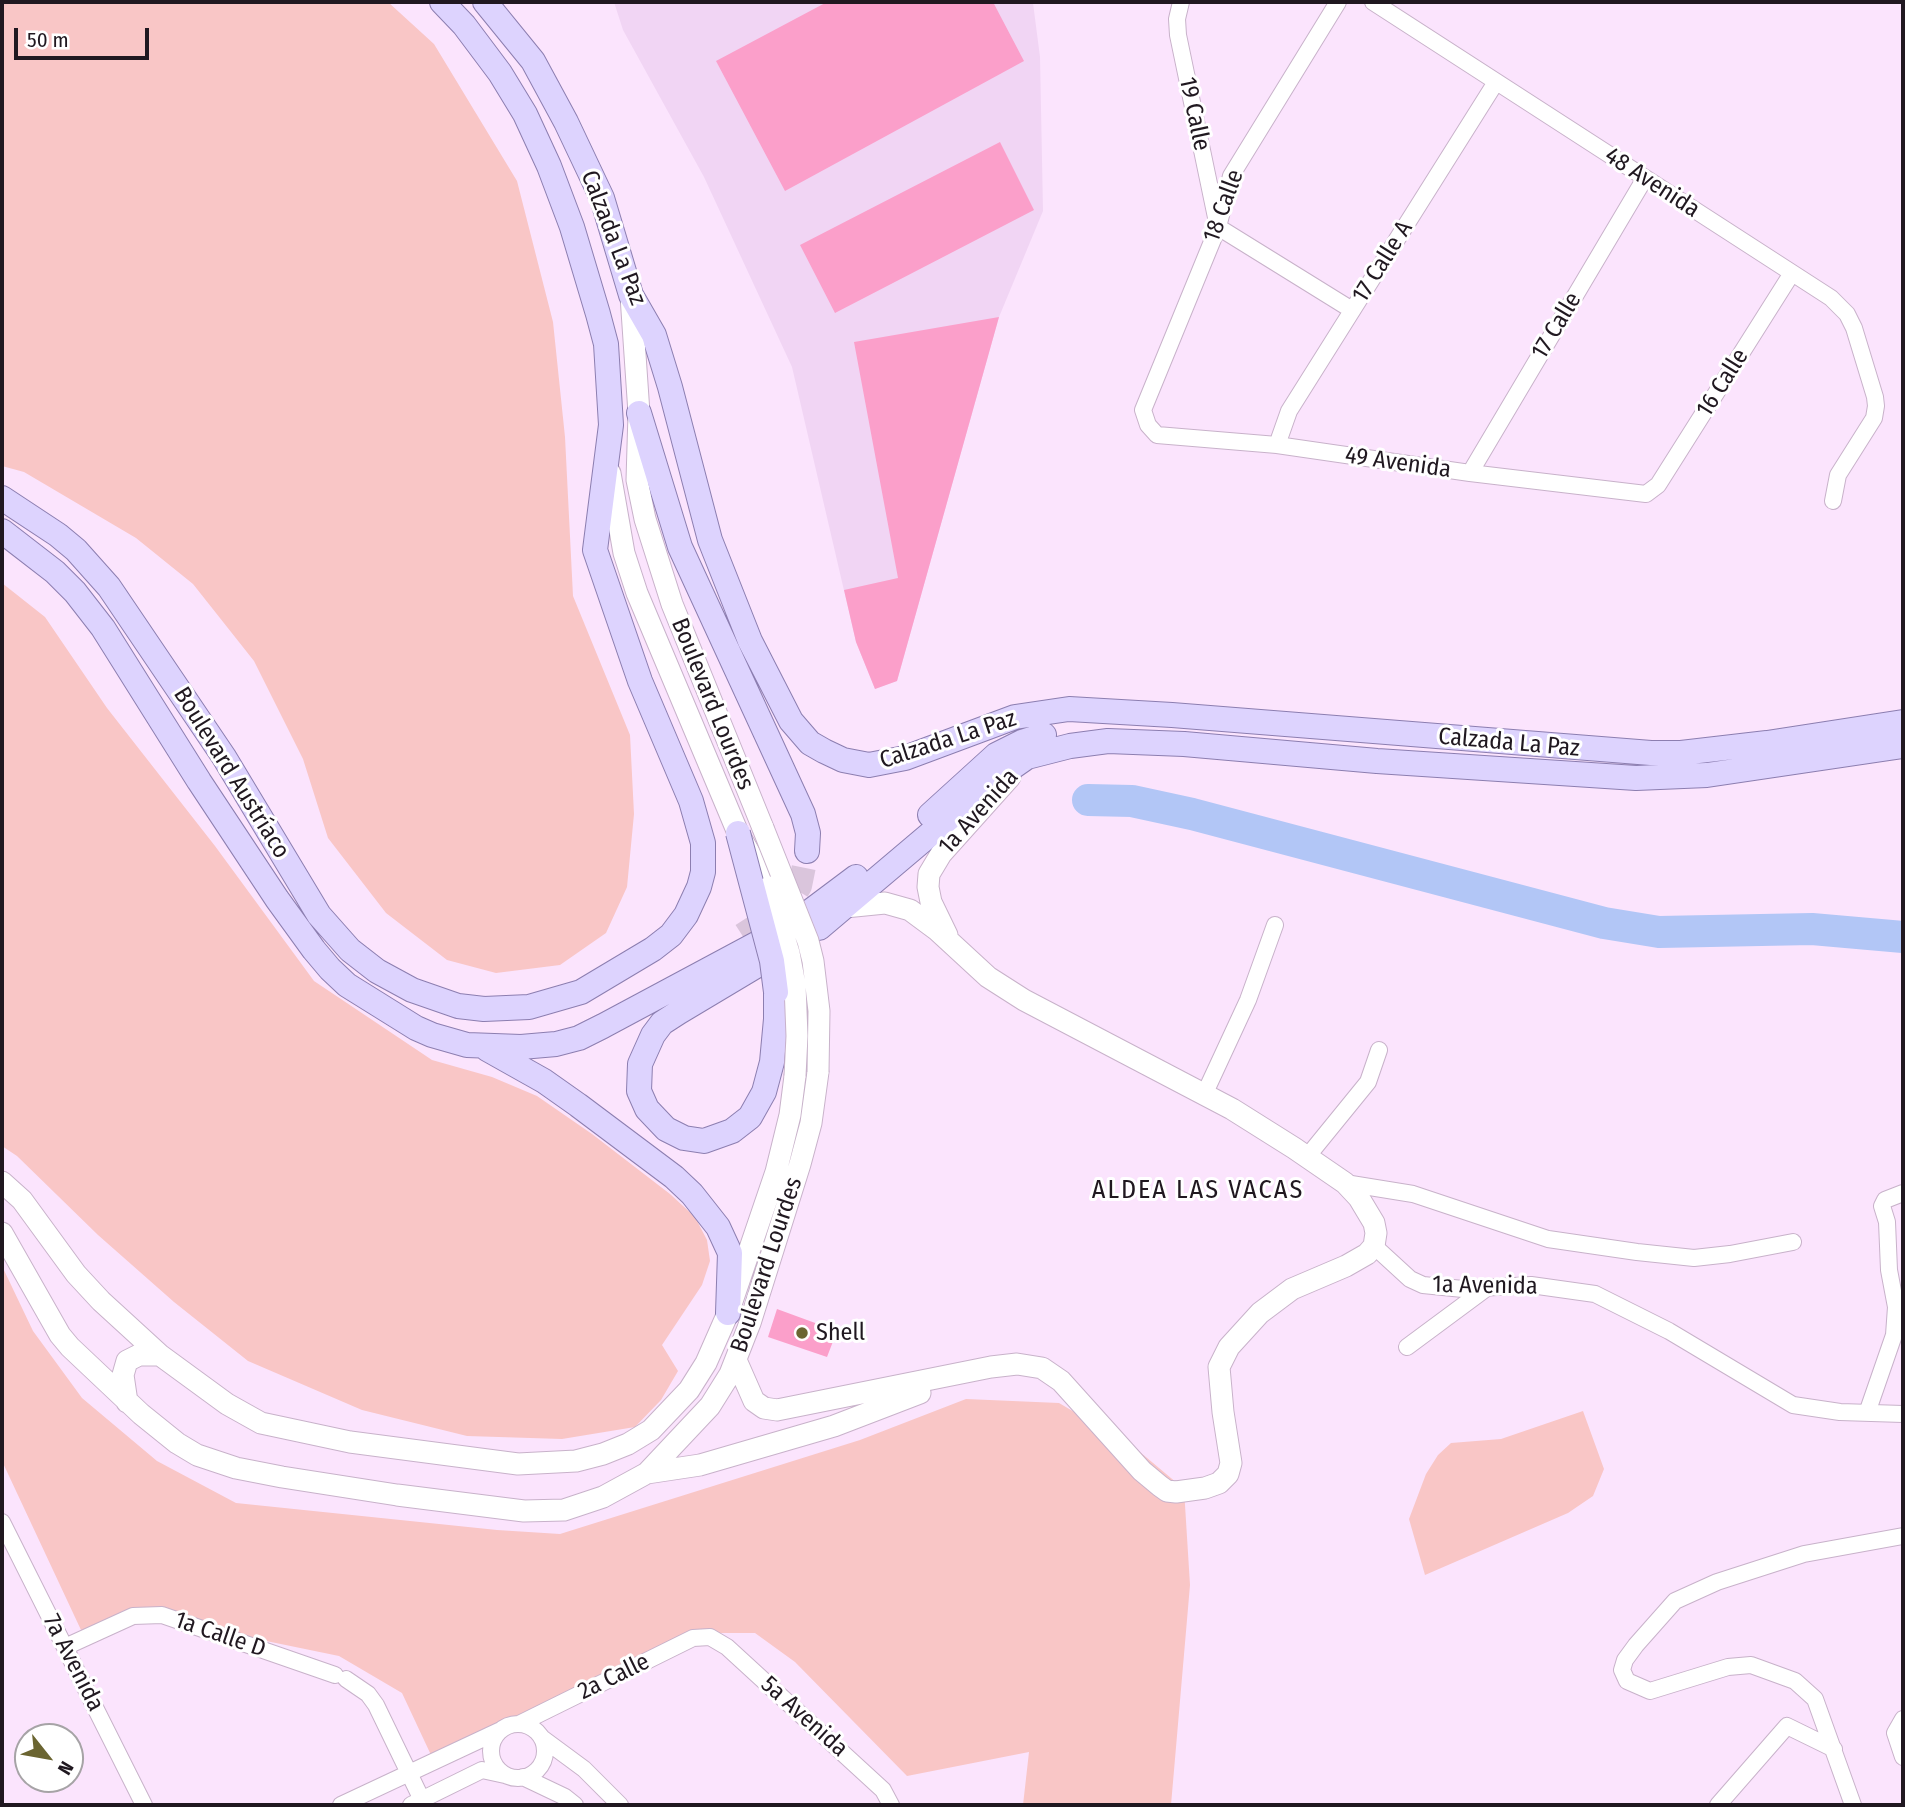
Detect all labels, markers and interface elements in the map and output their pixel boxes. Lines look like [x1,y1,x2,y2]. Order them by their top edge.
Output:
scale bar [18,14,152,58]
text: 50 m [27,27,69,53]
street label: 19 Calle [1172,75,1216,153]
street label: 48 Avenida [1599,142,1705,224]
street label: 18 Calle [1198,166,1250,246]
street label: Calzada La Paz [574,167,652,309]
street label: 17 Calle A [1347,216,1419,308]
street label: 17 Calle [1526,287,1588,365]
street label: 16 Calle [1691,344,1755,422]
street label: 49 Avenida [1343,441,1453,485]
street label: Boulevard Lourdes [664,614,760,794]
street label: Boulevard Austríaco [167,682,295,864]
street label: Calzada La Paz [876,704,1020,776]
street label: Calzada La Paz [1437,722,1581,764]
street label: 1a Avenida [933,763,1025,861]
street label: Boulevard Lourdes [725,1174,809,1356]
district label: ALDEA LAS VACAS [1094,1175,1302,1207]
street label: 1a Avenida [1432,1271,1538,1301]
place label: Shell [816,1319,865,1347]
marker: Shell [794,1325,810,1341]
street label: 1a Calle D [171,1606,269,1664]
street label: 7a Avenida [36,1610,110,1716]
street label: 2a Calle [574,1647,654,1707]
street label: 5a Avenida [755,1671,853,1763]
north arrow [14,1723,84,1793]
text: N [53,1757,79,1779]

